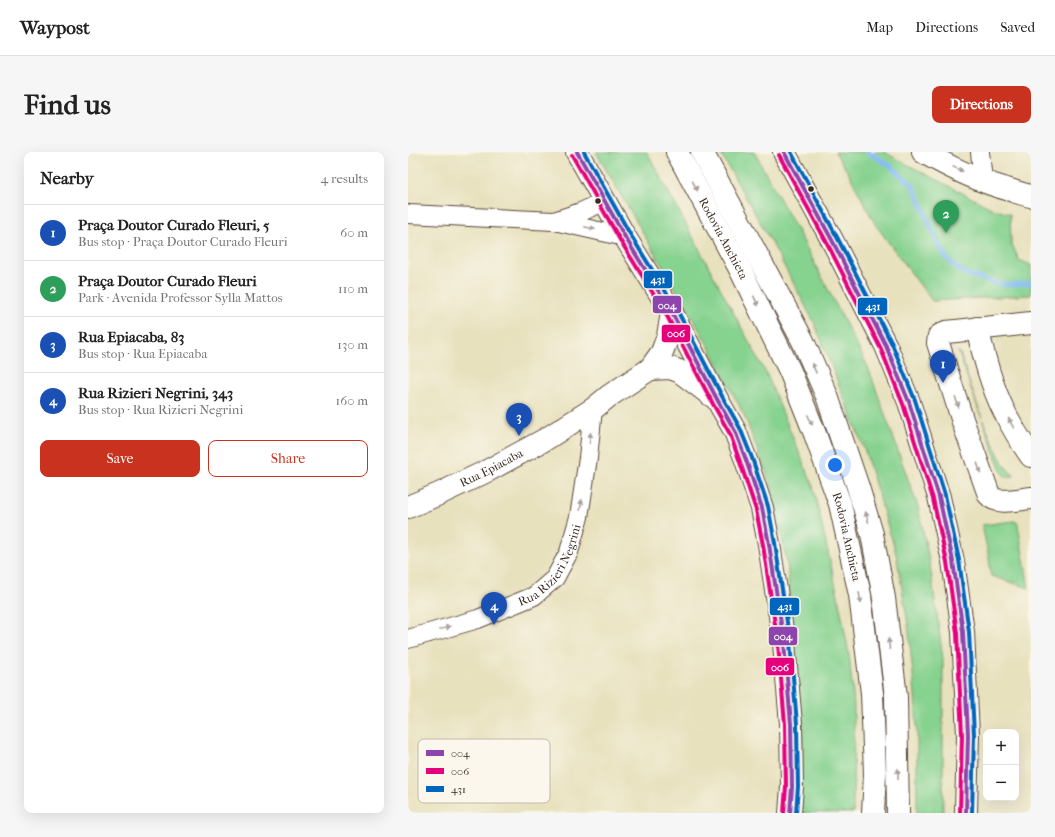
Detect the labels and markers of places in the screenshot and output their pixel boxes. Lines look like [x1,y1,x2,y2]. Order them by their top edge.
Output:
unlabelled marker [806,184,816,194]
unlabelled marker [593,196,603,206]
pin: 2 [933,200,959,233]
pin: 1 [930,350,956,383]
pin: 3 [506,403,532,436]
pin: 4 [481,592,507,625]

